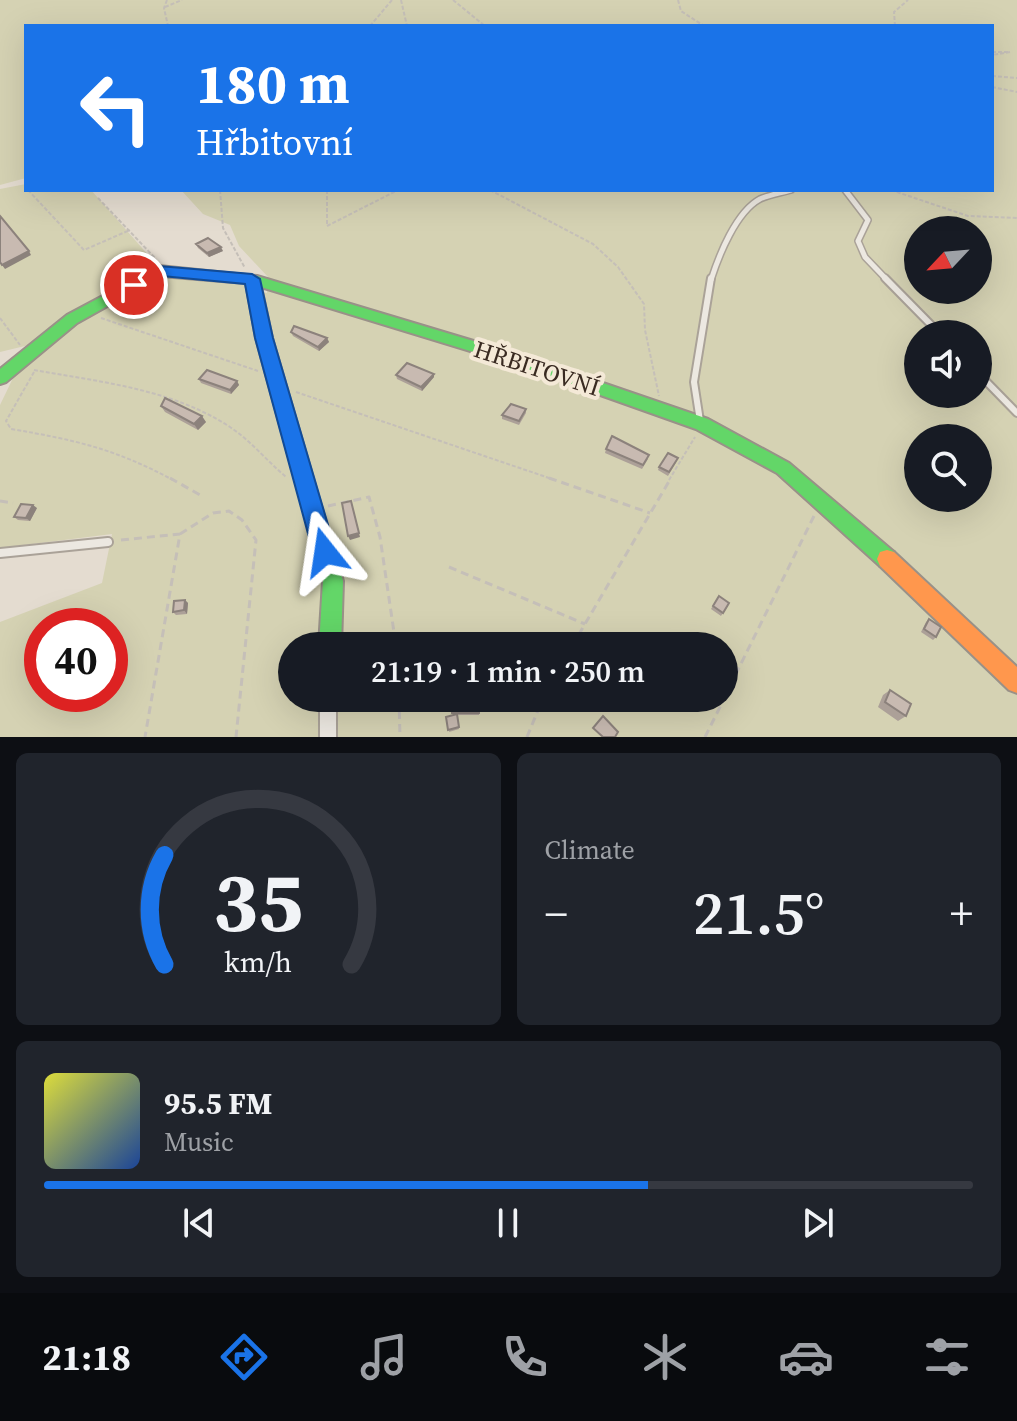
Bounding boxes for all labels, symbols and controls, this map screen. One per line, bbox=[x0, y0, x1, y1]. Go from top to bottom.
text: 180 m bbox=[196, 45, 350, 122]
icon: left bbox=[64, 56, 168, 160]
text: Hřbitovní bbox=[196, 118, 353, 167]
north arrow bbox=[904, 216, 992, 304]
map controls bbox=[904, 216, 992, 512]
pin bbox=[100, 251, 168, 319]
icon: arrive bbox=[112, 263, 156, 307]
button: sound bbox=[904, 320, 992, 408]
street label: HŘBITOVNÍ bbox=[470, 332, 604, 404]
button: search bbox=[904, 424, 992, 512]
position arrow bbox=[283, 510, 367, 594]
speed limit sign: 40 bbox=[24, 608, 128, 712]
text: 21:19 · 1 min · 250 m bbox=[371, 651, 645, 692]
text: Climate bbox=[545, 832, 635, 868]
text: 35 bbox=[213, 845, 303, 959]
text: 21.5° bbox=[693, 872, 824, 954]
text: − bbox=[545, 883, 568, 944]
text: + bbox=[950, 883, 973, 944]
text: km/h bbox=[224, 942, 292, 982]
text: 95.5 FM bbox=[164, 1083, 272, 1124]
text: Music bbox=[164, 1124, 234, 1160]
icon: previous bbox=[177, 1201, 221, 1245]
icon: pause bbox=[486, 1201, 530, 1245]
icon: next bbox=[796, 1201, 840, 1245]
icon: directions bbox=[216, 1329, 272, 1385]
icon: music bbox=[356, 1329, 412, 1385]
icon: phone bbox=[497, 1329, 553, 1385]
icon: climate bbox=[637, 1329, 693, 1385]
icon: car bbox=[778, 1329, 834, 1385]
icon: filters bbox=[919, 1329, 975, 1385]
text: 21:18 bbox=[42, 1333, 131, 1382]

